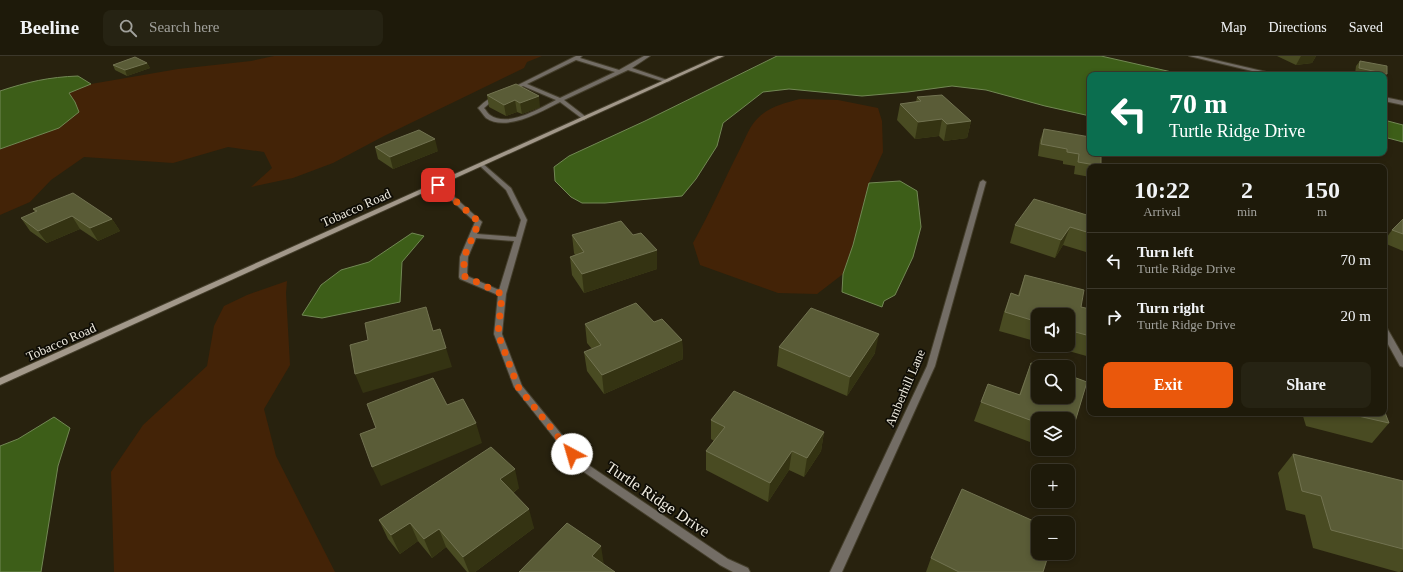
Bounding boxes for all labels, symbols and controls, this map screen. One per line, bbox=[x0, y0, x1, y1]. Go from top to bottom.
search box bbox=[103, 10, 383, 46]
text: Beeline bbox=[20, 17, 79, 38]
icon: search bbox=[117, 17, 139, 39]
text: Search here bbox=[149, 19, 219, 35]
text: Map bbox=[1221, 20, 1246, 35]
text: Directions bbox=[1268, 20, 1327, 35]
text: Saved bbox=[1349, 20, 1383, 35]
icon: left bbox=[1103, 88, 1155, 140]
text: 70 m bbox=[1169, 88, 1227, 119]
text: Turtle Ridge Drive bbox=[1169, 121, 1305, 141]
pin bbox=[421, 168, 455, 202]
icon: arrive bbox=[427, 174, 449, 196]
text: 10:22 bbox=[1134, 177, 1190, 203]
text: 2 bbox=[1241, 177, 1253, 203]
text: 150 bbox=[1304, 177, 1340, 203]
street label: Tobacco Road bbox=[319, 186, 394, 230]
text: Arrival bbox=[1143, 204, 1181, 219]
text: min bbox=[1237, 204, 1257, 219]
text: m bbox=[1317, 204, 1327, 219]
text: Turn left bbox=[1137, 244, 1194, 260]
icon: left bbox=[1103, 250, 1125, 272]
text: 70 m bbox=[1341, 252, 1371, 268]
text: Turtle Ridge Drive bbox=[1137, 261, 1235, 276]
text: Turn right bbox=[1137, 300, 1204, 316]
icon: right bbox=[1103, 306, 1125, 328]
map controls bbox=[1031, 308, 1075, 560]
button: sound bbox=[1031, 308, 1075, 352]
text: 20 m bbox=[1341, 308, 1371, 324]
text: Turtle Ridge Drive bbox=[1137, 317, 1235, 332]
street label: Tobacco Road bbox=[24, 320, 99, 364]
street label: Amberhill Lane bbox=[882, 347, 928, 429]
button: search bbox=[1031, 360, 1075, 404]
button: Exit bbox=[1103, 362, 1233, 408]
button: Share bbox=[1241, 362, 1371, 408]
button: layers bbox=[1031, 412, 1075, 456]
position arrow bbox=[551, 433, 593, 475]
street label: Turtle Ridge Drive bbox=[602, 458, 713, 541]
button: + bbox=[1031, 464, 1075, 508]
button: − bbox=[1031, 516, 1075, 560]

